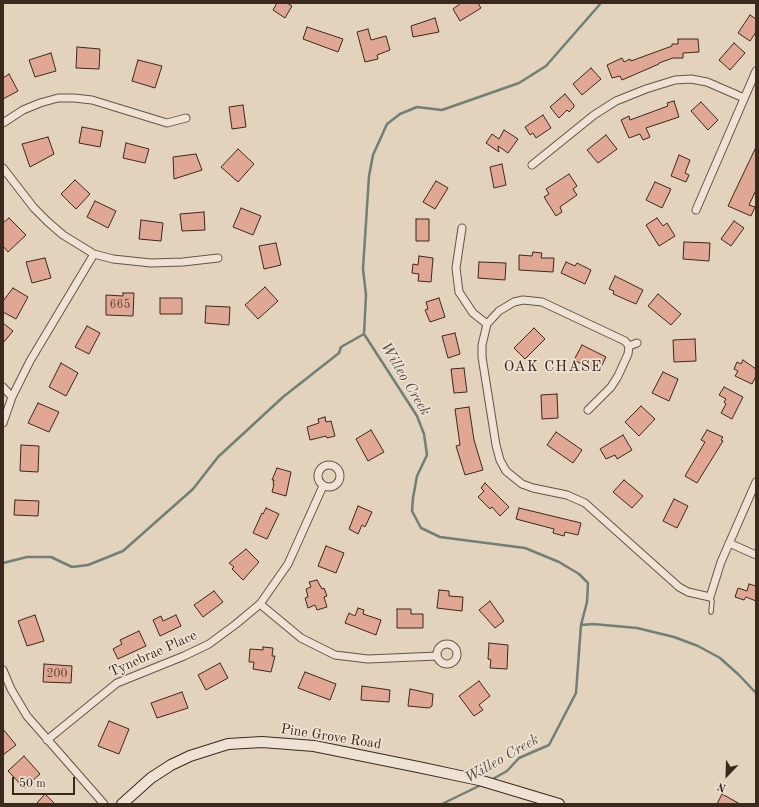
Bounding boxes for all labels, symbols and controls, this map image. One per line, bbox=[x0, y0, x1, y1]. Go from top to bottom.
house number: 665 bbox=[110, 298, 130, 312]
water label: Willeo Creek bbox=[376, 339, 434, 419]
district label: OAK CHASE bbox=[504, 358, 602, 376]
street label: Tynebrae Place bbox=[106, 627, 200, 681]
house number: 200 bbox=[47, 667, 67, 681]
street label: Pine Grove Road bbox=[279, 721, 383, 753]
water label: Willeo Creek bbox=[462, 730, 542, 788]
north arrow bbox=[707, 755, 747, 795]
scale bar bbox=[14, 769, 77, 795]
text: 50 m bbox=[19, 778, 46, 790]
text: N bbox=[716, 780, 728, 793]

